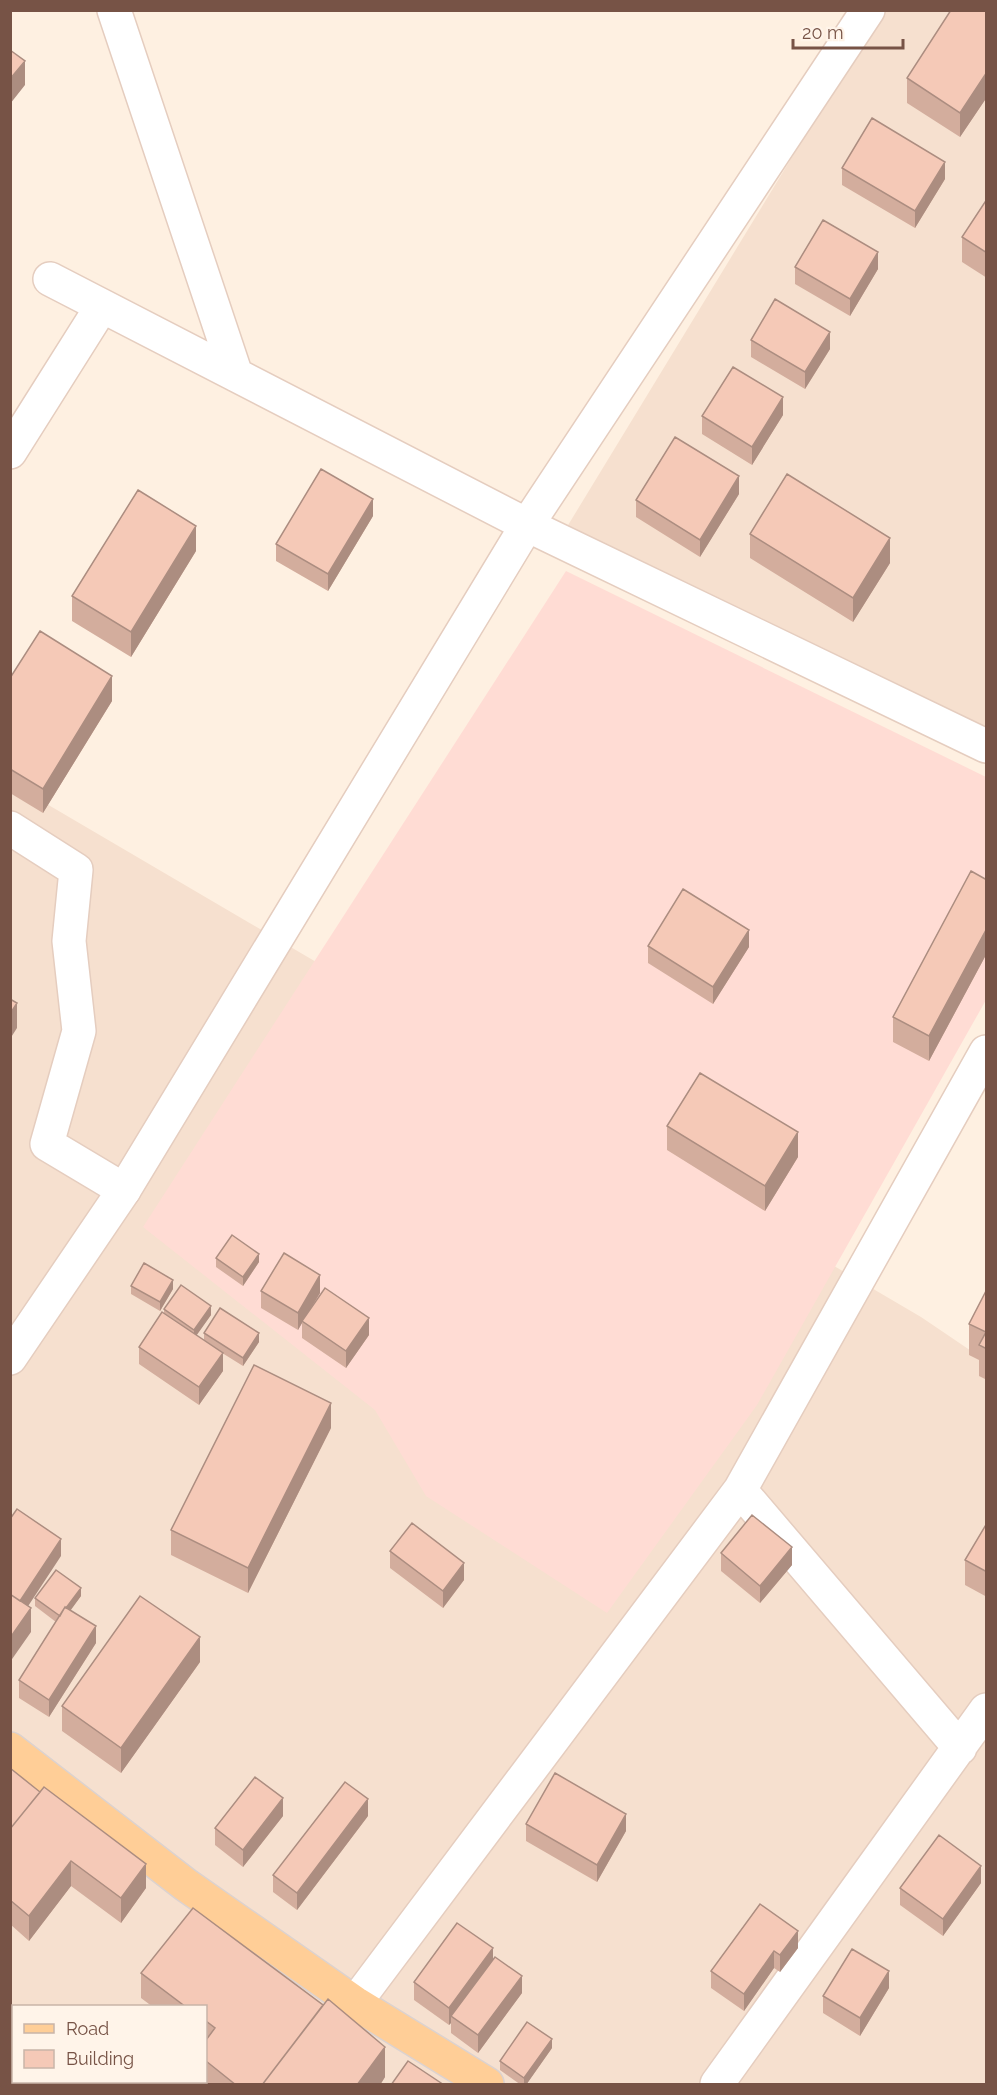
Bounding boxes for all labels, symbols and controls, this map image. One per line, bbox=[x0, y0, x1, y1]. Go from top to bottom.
scale bar bbox=[793, 12, 902, 50]
text: 20 m bbox=[802, 22, 844, 43]
legend bbox=[12, 2005, 207, 2083]
text: Road bbox=[66, 2018, 109, 2039]
text: Building bbox=[66, 2048, 134, 2069]

